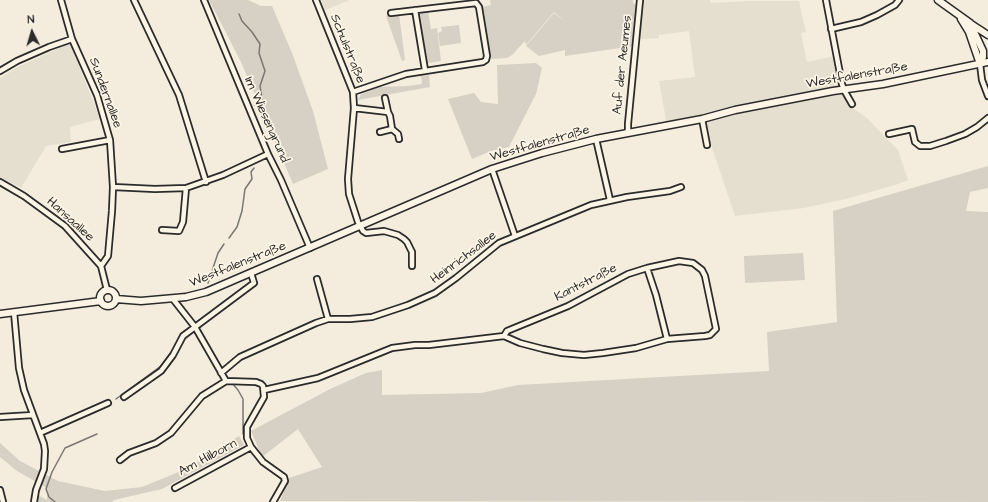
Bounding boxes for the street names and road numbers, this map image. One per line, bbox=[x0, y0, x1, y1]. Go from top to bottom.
street label: Schulstraße bbox=[326, 12, 368, 86]
street label: Auf der Aeumes bbox=[610, 15, 636, 115]
street label: Sundernallee bbox=[85, 56, 125, 130]
street label: Westfalenstraße bbox=[805, 59, 909, 93]
street label: Im Wiesengrund bbox=[240, 75, 292, 165]
street label: Westfalenstraße bbox=[488, 122, 592, 166]
street label: Hansaallee bbox=[43, 194, 97, 246]
street label: Heinrichsallee bbox=[428, 228, 500, 288]
street label: Westfalenstraße bbox=[187, 239, 289, 291]
street label: Kantstraße bbox=[552, 261, 620, 305]
street label: Am Hilborn bbox=[176, 436, 240, 480]

